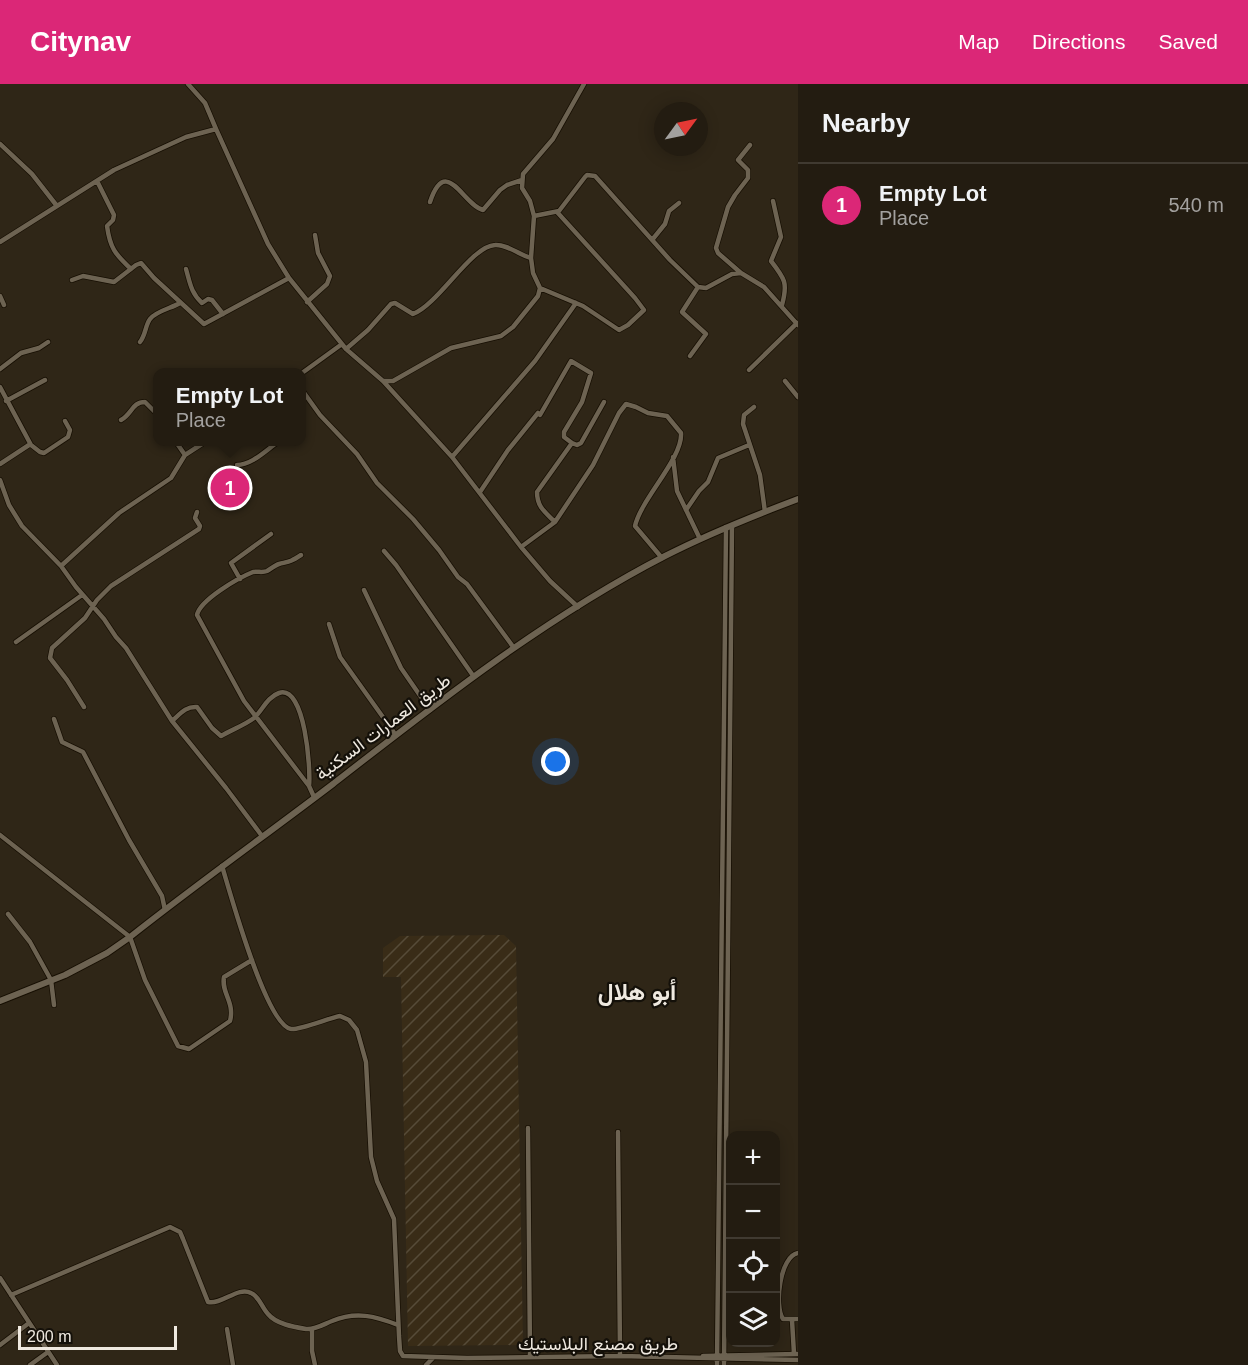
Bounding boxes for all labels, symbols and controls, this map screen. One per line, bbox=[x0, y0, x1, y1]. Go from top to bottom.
text: Citynav bbox=[30, 26, 131, 57]
text: Map bbox=[958, 30, 999, 53]
text: Directions bbox=[1032, 30, 1125, 53]
text: Saved bbox=[1158, 30, 1218, 53]
north arrow bbox=[654, 102, 708, 156]
text: Nearby bbox=[822, 108, 910, 138]
text: Empty Lot bbox=[879, 181, 987, 206]
text: 1 bbox=[836, 194, 847, 216]
text: 540 m bbox=[1168, 194, 1224, 216]
text: Place bbox=[879, 207, 929, 229]
popup bbox=[153, 368, 306, 446]
text: Empty Lot bbox=[176, 383, 283, 408]
text: Place bbox=[176, 409, 226, 431]
pin: 1 bbox=[210, 466, 250, 510]
street label: طريق العمارات السكنية bbox=[312, 670, 455, 785]
your location bbox=[541, 747, 570, 776]
district label: أبو هلال bbox=[598, 978, 676, 1007]
map controls bbox=[726, 1131, 780, 1347]
button: + bbox=[726, 1131, 780, 1185]
button: − bbox=[726, 1185, 780, 1239]
button: locate bbox=[726, 1239, 780, 1293]
button: layers bbox=[726, 1293, 780, 1347]
scale bar bbox=[18, 1323, 177, 1350]
text: 200 m bbox=[27, 1328, 71, 1345]
street label: طريق مصنع البلاستيك bbox=[518, 1334, 678, 1356]

